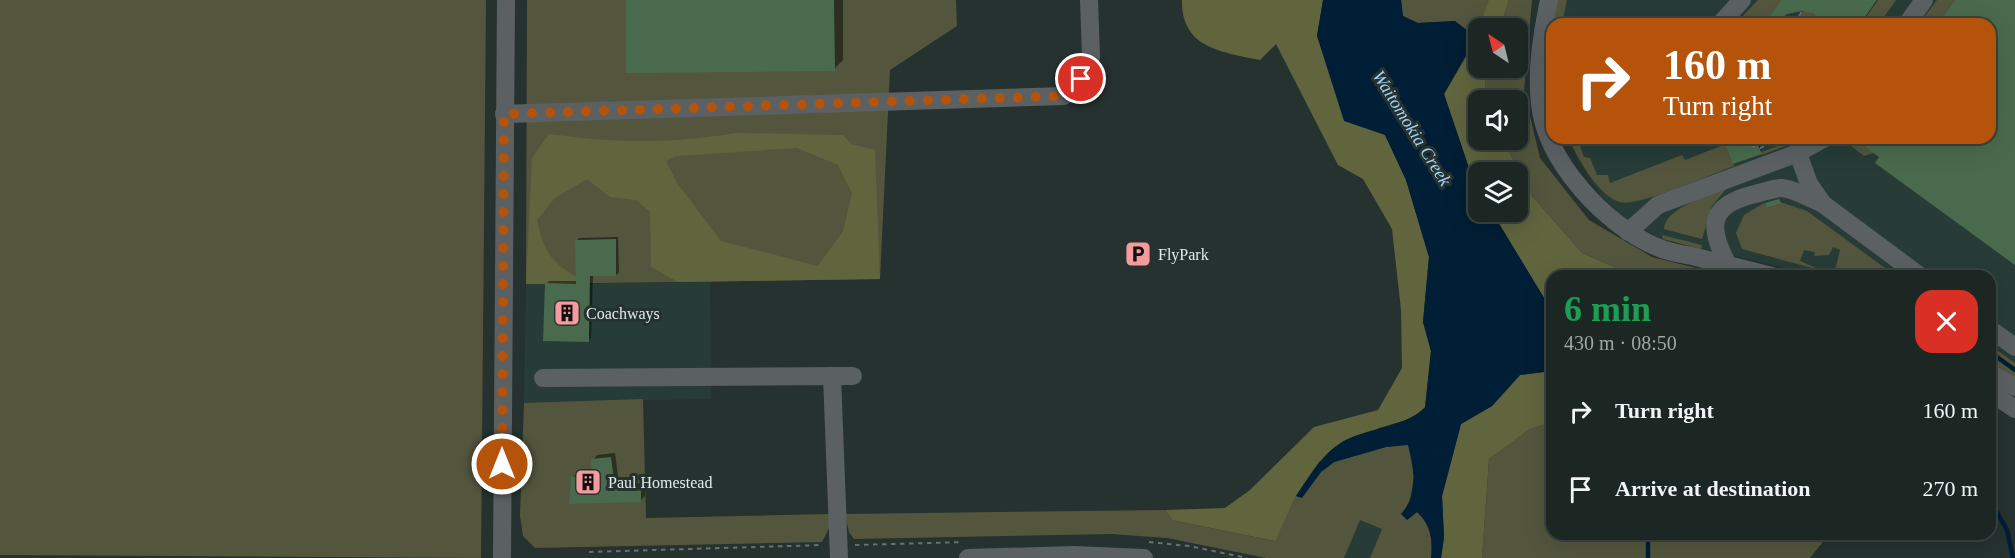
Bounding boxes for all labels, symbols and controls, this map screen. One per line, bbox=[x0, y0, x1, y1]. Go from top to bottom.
north arrow bbox=[1468, 18, 1528, 78]
map controls bbox=[1468, 18, 1528, 222]
icon: right bbox=[1564, 42, 1642, 120]
text: 160 m bbox=[1663, 42, 1772, 88]
pin bbox=[1055, 53, 1106, 104]
icon: arrive bbox=[1064, 62, 1097, 95]
water label: Waitomokia Creek bbox=[1369, 67, 1456, 190]
button: sound bbox=[1468, 90, 1528, 150]
text: Turn right bbox=[1663, 91, 1772, 121]
button: layers bbox=[1468, 162, 1528, 222]
parking icon: FlyPark bbox=[1123, 239, 1153, 269]
place label: FlyPark bbox=[1158, 246, 1209, 264]
text: 6 min bbox=[1564, 289, 1651, 329]
button: close bbox=[1915, 290, 1978, 353]
building icon: Coachways bbox=[552, 298, 582, 328]
place label: Coachways bbox=[586, 305, 660, 323]
text: 430 m · 08:50 bbox=[1564, 332, 1677, 354]
icon: right bbox=[1564, 395, 1597, 428]
text: Turn right bbox=[1615, 398, 1714, 423]
text: 160 m bbox=[1922, 398, 1978, 423]
position arrow bbox=[470, 432, 534, 496]
building icon: Paul Homestead bbox=[573, 467, 603, 497]
icon: arrive bbox=[1564, 473, 1597, 506]
place label: Paul Homestead bbox=[608, 474, 712, 491]
text: Arrive at destination bbox=[1615, 476, 1811, 501]
text: 270 m bbox=[1922, 476, 1978, 501]

